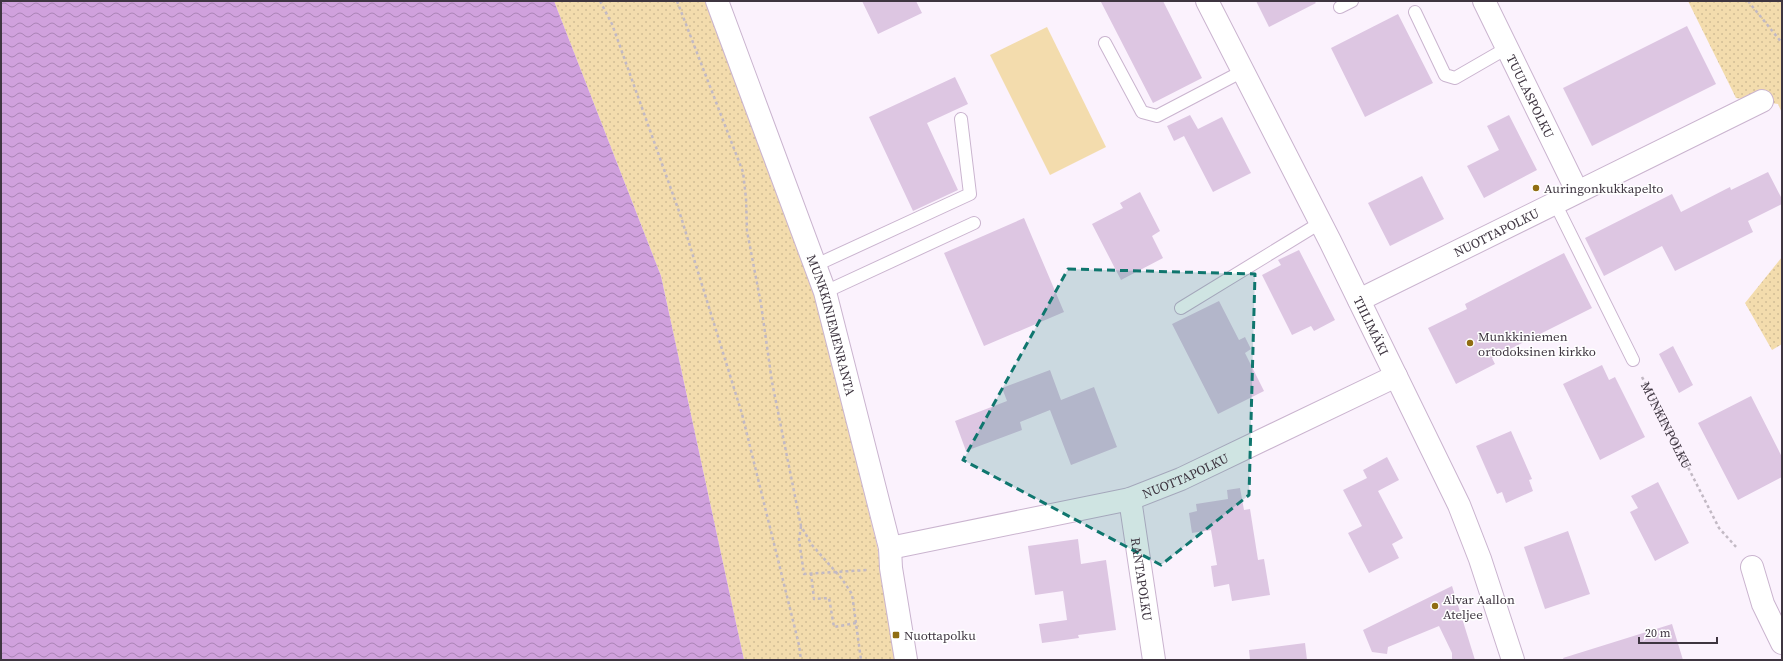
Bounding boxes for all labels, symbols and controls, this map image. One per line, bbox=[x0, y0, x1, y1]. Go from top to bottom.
street label: TUULASPOLKU bbox=[1502, 52, 1558, 142]
place label: Auringonkukkapelto bbox=[1544, 180, 1663, 197]
marker: Auringonkukkapelto bbox=[1531, 183, 1541, 193]
street label: NUOTTAPOLKU bbox=[1451, 204, 1542, 261]
street label: MUNKKINIEMENRANTA bbox=[803, 252, 859, 398]
street label: TIILIMÄKI bbox=[1349, 294, 1393, 358]
place label: Munkkiniemen ortodoksinen kirkko bbox=[1478, 328, 1596, 360]
marker: Munkkiniemen ortodoksinen kirkko bbox=[1465, 338, 1475, 348]
street label: MUNKINPOLKU bbox=[1637, 379, 1696, 472]
street label: NUOTTAPOLKU bbox=[1140, 449, 1232, 502]
street label: RANTAPOLKU bbox=[1127, 536, 1156, 623]
place label: Alvar Aallon Ateljee bbox=[1443, 591, 1515, 623]
marker: Alvar Aallon Ateljee bbox=[1430, 601, 1440, 611]
scale bar bbox=[1639, 619, 1717, 645]
text: 20 m bbox=[1645, 625, 1671, 641]
place label: Nuottapolku bbox=[904, 627, 976, 644]
marker: Nuottapolku bbox=[891, 630, 901, 640]

